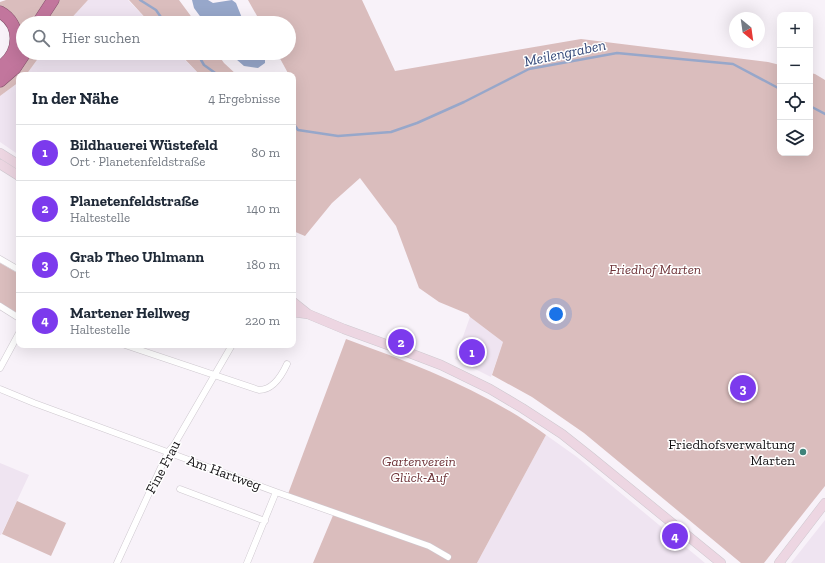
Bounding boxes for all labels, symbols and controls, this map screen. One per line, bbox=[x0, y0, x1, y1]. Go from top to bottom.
north arrow bbox=[729, 12, 765, 48]
map controls bbox=[777, 12, 813, 156]
button: + bbox=[777, 12, 813, 48]
search box bbox=[16, 16, 296, 60]
icon: search bbox=[30, 27, 52, 49]
text: Hier suchen bbox=[62, 29, 140, 47]
water label: Meilengraben bbox=[522, 36, 608, 70]
button: − bbox=[777, 48, 813, 84]
button: locate bbox=[777, 84, 813, 120]
text: In der Nähe bbox=[32, 88, 119, 108]
text: 4 Ergebnisse bbox=[208, 91, 280, 106]
button: layers bbox=[777, 120, 813, 156]
text: Bildhauerei Wüstefeld bbox=[70, 136, 218, 154]
text: 1 bbox=[42, 145, 48, 160]
text: 80 m bbox=[251, 145, 280, 160]
text: Ort · Planetenfeldstraße bbox=[70, 154, 205, 169]
text: Planetenfeldstraße bbox=[70, 192, 199, 210]
text: 2 bbox=[42, 201, 48, 216]
text: 140 m bbox=[246, 201, 280, 216]
text: Haltestelle bbox=[70, 210, 130, 225]
text: Grab Theo Uhlmann bbox=[70, 248, 204, 266]
text: 3 bbox=[42, 257, 48, 272]
text: 180 m bbox=[246, 257, 280, 272]
park label: Friedhof Marten bbox=[609, 261, 701, 278]
text: Ort bbox=[70, 266, 90, 281]
text: Martener Hellweg bbox=[70, 304, 190, 322]
your location bbox=[546, 304, 566, 324]
text: 4 bbox=[41, 313, 49, 328]
text: 220 m bbox=[245, 313, 280, 328]
text: Haltestelle bbox=[70, 322, 130, 337]
pin: 2 bbox=[388, 327, 414, 357]
pin: 1 bbox=[459, 337, 485, 367]
pin: 3 bbox=[730, 373, 756, 403]
place label: Friedhofsverwaltung Marten bbox=[668, 436, 795, 469]
street label: Fine Frau bbox=[142, 437, 184, 497]
marker: Friedhofsverwaltung Marten bbox=[798, 447, 808, 457]
street label: Am Hartweg bbox=[185, 452, 264, 494]
park label: Gartenverein Glück-Auf bbox=[382, 453, 456, 486]
pin: 4 bbox=[662, 521, 688, 551]

